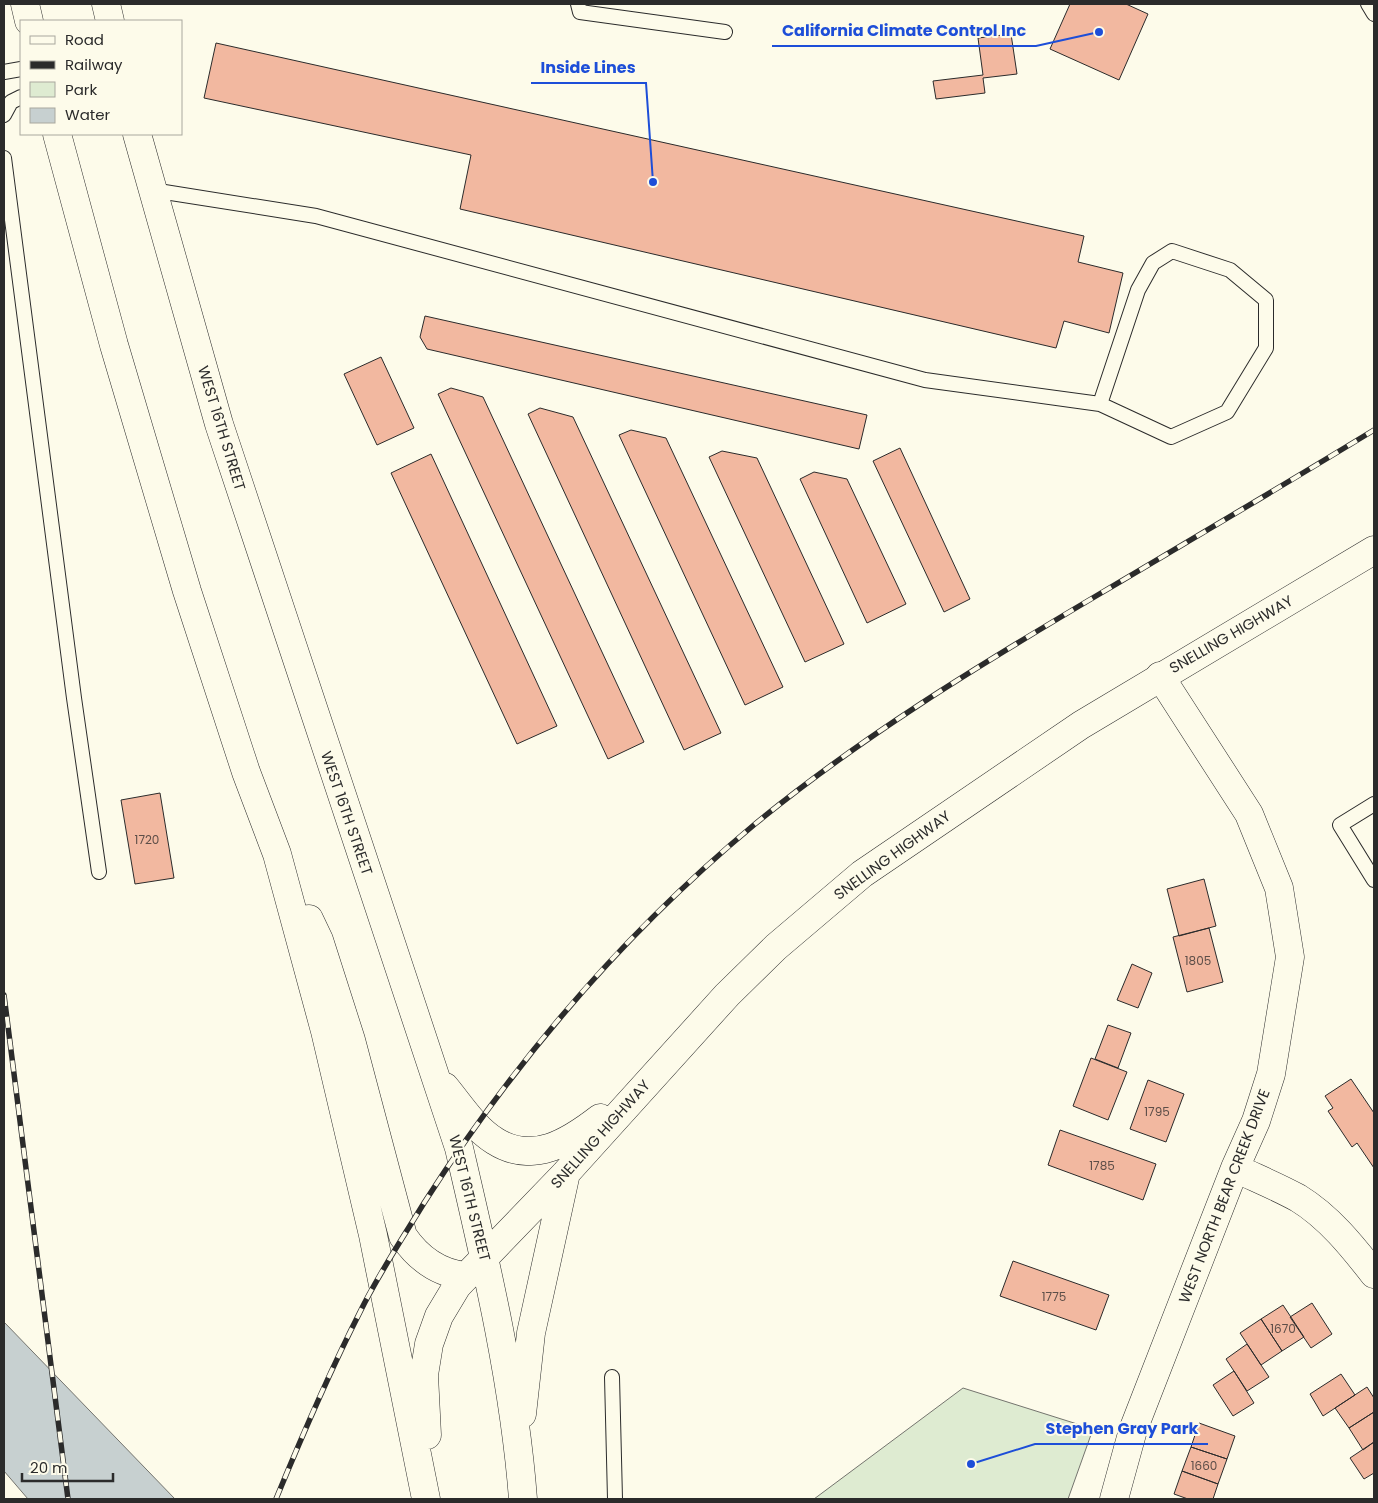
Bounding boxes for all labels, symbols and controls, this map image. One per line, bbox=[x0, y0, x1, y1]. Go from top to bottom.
callout: California Climate Control Inc bbox=[772, 15, 1036, 46]
text: California Climate Control Inc bbox=[782, 19, 1026, 42]
legend bbox=[20, 20, 182, 135]
text: Road bbox=[65, 29, 104, 50]
callout: Inside Lines bbox=[531, 52, 646, 83]
text: Railway bbox=[65, 54, 123, 75]
text: Inside Lines bbox=[540, 56, 636, 79]
text: Park bbox=[65, 79, 97, 100]
text: Water bbox=[65, 104, 111, 125]
street label: WEST 16TH STREET bbox=[193, 363, 251, 493]
street label: SNELLING HIGHWAY bbox=[1165, 590, 1297, 678]
street label: WEST 16TH STREET bbox=[316, 748, 378, 878]
street label: SNELLING HIGHWAY bbox=[829, 805, 955, 905]
house number: 1720 bbox=[135, 831, 159, 848]
house number: 1805 bbox=[1185, 952, 1211, 969]
street label: SNELLING HIGHWAY bbox=[546, 1075, 655, 1193]
street label: WEST NORTH BEAR CREEK DRIVE bbox=[1173, 1086, 1275, 1306]
house number: 1795 bbox=[1144, 1103, 1170, 1120]
street label: WEST 16TH STREET bbox=[444, 1133, 496, 1263]
house number: 1785 bbox=[1089, 1157, 1115, 1174]
house number: 1775 bbox=[1042, 1288, 1066, 1305]
house number: 1670 bbox=[1270, 1320, 1296, 1337]
callout: Stephen Gray Park bbox=[1035, 1413, 1208, 1444]
text: Stephen Gray Park bbox=[1046, 1417, 1199, 1440]
scale bar bbox=[22, 1450, 114, 1482]
text: 20 m bbox=[30, 1457, 68, 1478]
house number: 1660 bbox=[1191, 1457, 1217, 1474]

